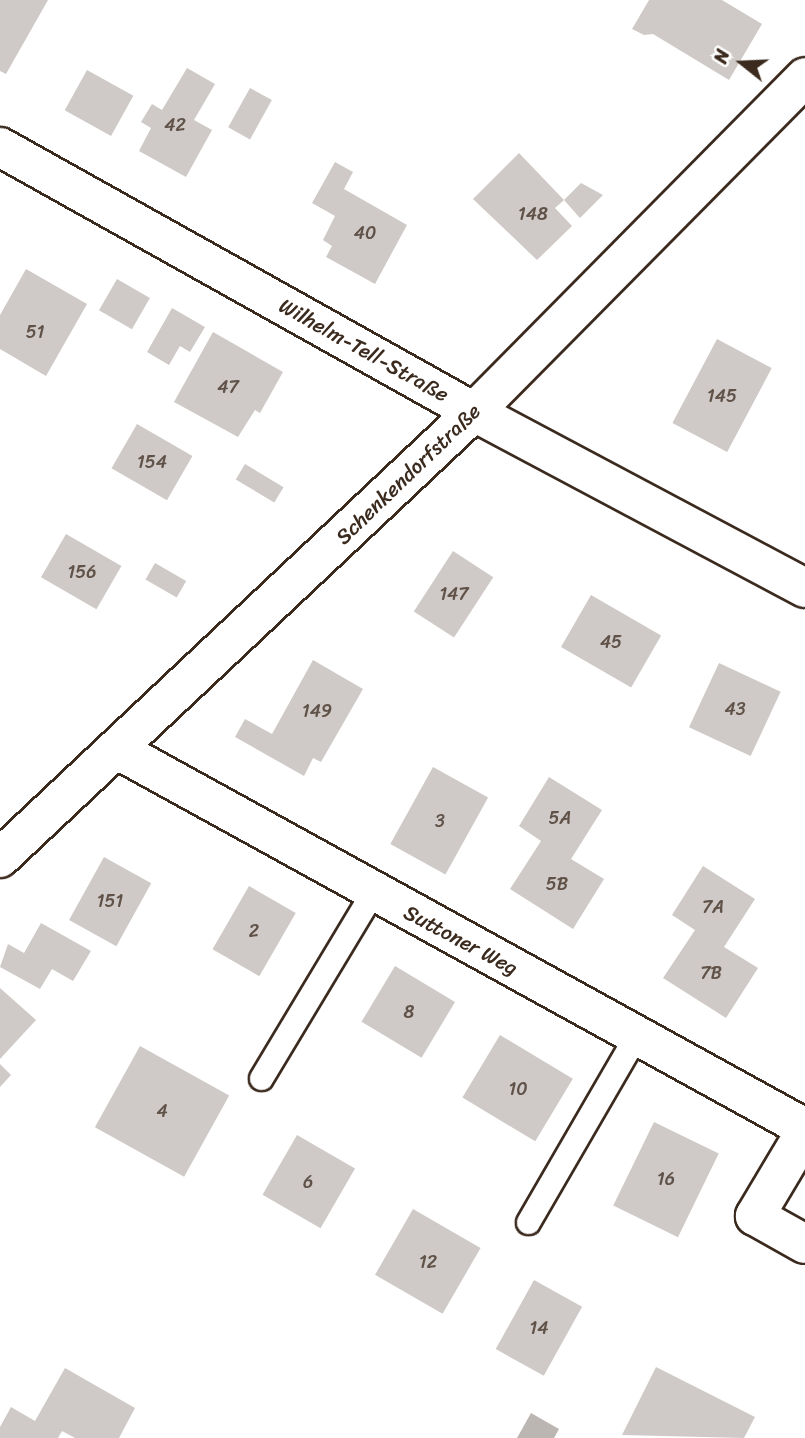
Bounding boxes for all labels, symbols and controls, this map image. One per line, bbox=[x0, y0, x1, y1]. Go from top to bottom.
north arrow bbox=[707, 28, 777, 98]
text: N bbox=[704, 45, 739, 68]
house number: 42 bbox=[164, 114, 186, 136]
house number: 148 bbox=[518, 203, 548, 225]
house number: 40 bbox=[354, 222, 376, 244]
street label: Wilhelm-Tell-Straße bbox=[275, 293, 453, 407]
house number: 51 bbox=[26, 321, 44, 343]
house number: 47 bbox=[217, 376, 239, 398]
house number: 145 bbox=[707, 385, 737, 407]
street label: Schenkendorfstraße bbox=[330, 398, 486, 550]
house number: 154 bbox=[137, 451, 167, 473]
house number: 156 bbox=[68, 561, 96, 583]
house number: 147 bbox=[439, 583, 469, 605]
house number: 45 bbox=[600, 631, 622, 653]
house number: 43 bbox=[724, 698, 746, 720]
house number: 149 bbox=[302, 700, 332, 722]
house number: 5A bbox=[549, 807, 571, 829]
house number: 3 bbox=[435, 810, 445, 832]
house number: 5B bbox=[546, 873, 568, 895]
house number: 151 bbox=[97, 890, 123, 912]
house number: 7A bbox=[702, 896, 724, 918]
street label: Suttoner Weg bbox=[400, 899, 522, 981]
house number: 2 bbox=[249, 920, 259, 942]
house number: 7B bbox=[700, 962, 722, 984]
house number: 8 bbox=[404, 1001, 414, 1023]
house number: 10 bbox=[508, 1078, 528, 1100]
house number: 4 bbox=[156, 1100, 168, 1122]
house number: 16 bbox=[657, 1168, 675, 1190]
house number: 6 bbox=[303, 1171, 313, 1193]
house number: 12 bbox=[419, 1251, 437, 1273]
house number: 14 bbox=[530, 1317, 548, 1339]

